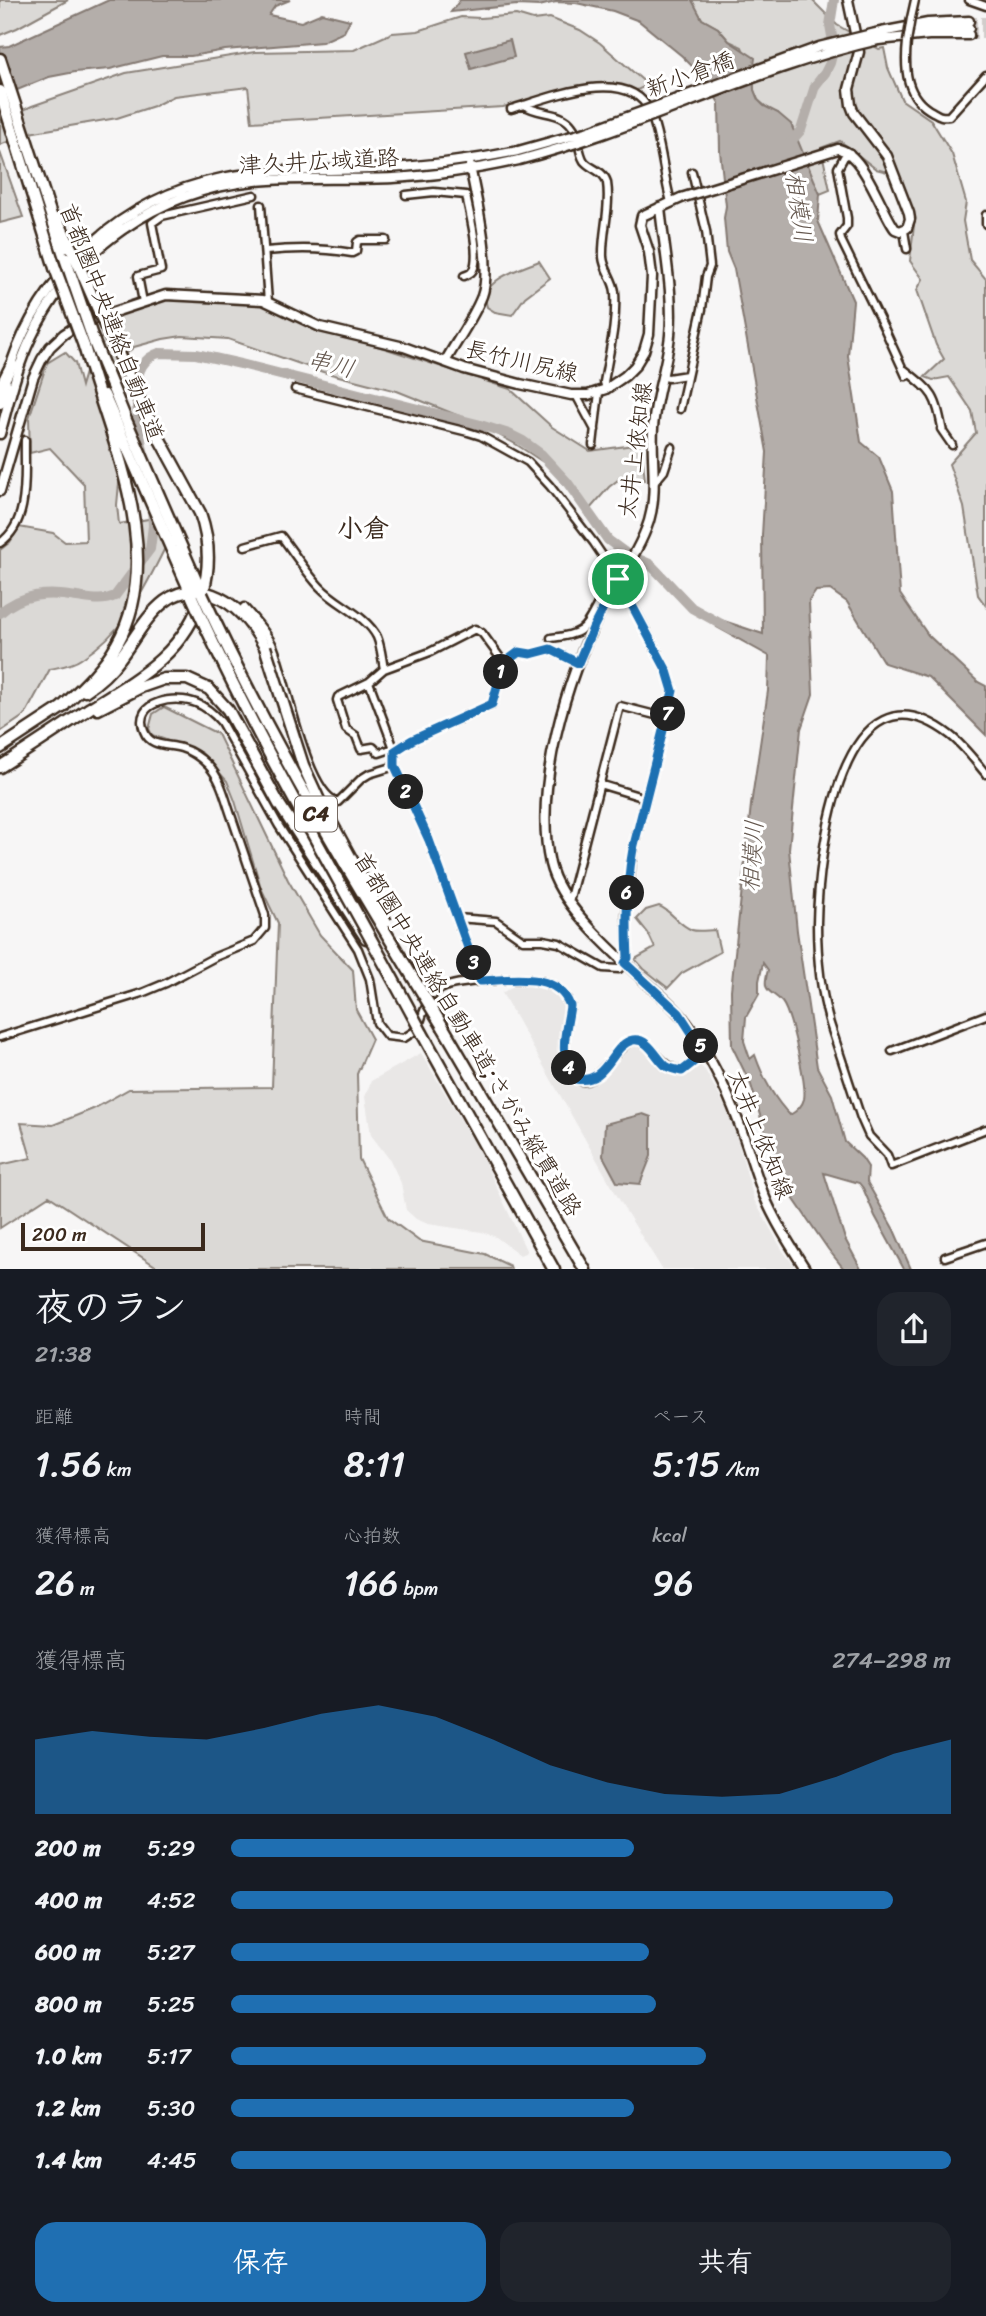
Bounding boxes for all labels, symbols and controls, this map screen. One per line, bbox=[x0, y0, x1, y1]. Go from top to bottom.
street label: 新小倉橋 bbox=[640, 39, 740, 109]
street label: 津久井広域道路 bbox=[238, 137, 400, 186]
water label: 相模川 bbox=[773, 168, 825, 246]
street label: 首都圏中央連絡自動車道 bbox=[47, 197, 176, 448]
street label: 長竹川尻線 bbox=[461, 329, 583, 394]
water label: 串川 bbox=[303, 338, 359, 390]
street label: 太井上依知線 bbox=[607, 379, 664, 521]
district label: 小倉 bbox=[337, 505, 389, 551]
pin bbox=[588, 549, 648, 609]
icon: arrive bbox=[599, 560, 637, 598]
pin: 1 bbox=[484, 654, 518, 690]
text: 1 bbox=[496, 655, 505, 688]
pin: 7 bbox=[650, 696, 686, 732]
text: 7 bbox=[662, 697, 673, 730]
pin: 2 bbox=[388, 774, 424, 810]
text: 2 bbox=[400, 775, 411, 808]
road number: C4 bbox=[295, 796, 337, 832]
water label: 相模川 bbox=[729, 819, 775, 893]
street label: 首都圏中央連絡自動車道;さがみ縦貫道路 bbox=[342, 843, 594, 1225]
pin: 6 bbox=[610, 876, 644, 910]
text: 6 bbox=[621, 876, 632, 909]
pin: 3 bbox=[456, 946, 491, 981]
text: 3 bbox=[468, 946, 479, 979]
pin: 5 bbox=[684, 1028, 718, 1064]
text: 5 bbox=[695, 1029, 706, 1062]
pin: 4 bbox=[552, 1050, 586, 1086]
text: 4 bbox=[563, 1051, 574, 1084]
street label: 太井上依知線 bbox=[716, 1063, 805, 1206]
text: 200 m bbox=[32, 1218, 87, 1251]
scale bar bbox=[21, 1220, 205, 1252]
text: 夜のラン bbox=[35, 1274, 187, 1341]
button: share bbox=[877, 1292, 951, 1366]
text: 21:38 bbox=[35, 1334, 92, 1375]
text: 距離 bbox=[35, 1400, 73, 1433]
text: 時間 bbox=[344, 1400, 382, 1433]
text: ペース bbox=[652, 1400, 708, 1433]
text: 1.56 bbox=[35, 1433, 102, 1495]
text: 8:11 bbox=[344, 1433, 405, 1495]
text: 5:15 bbox=[652, 1433, 721, 1495]
text: km bbox=[102, 1453, 131, 1486]
text: /km bbox=[721, 1453, 760, 1486]
text: 獲得標高 bbox=[35, 1519, 111, 1552]
text: 心拍数 bbox=[344, 1519, 401, 1552]
text: kcal bbox=[652, 1519, 687, 1552]
text: 26 bbox=[35, 1552, 75, 1614]
text: 166 bbox=[344, 1552, 398, 1614]
text: 96 bbox=[652, 1552, 694, 1614]
text: m bbox=[75, 1572, 95, 1605]
text: bpm bbox=[398, 1572, 438, 1605]
text: 獲得標高 bbox=[35, 1640, 127, 1681]
text: 274–298 m bbox=[832, 1640, 951, 1681]
text: 200 m bbox=[35, 1828, 101, 1869]
text: 5:29 bbox=[147, 1828, 195, 1869]
text: 400 m bbox=[35, 1880, 102, 1921]
text: 4:52 bbox=[147, 1880, 196, 1921]
text: 600 m bbox=[35, 1932, 101, 1973]
text: 5:27 bbox=[147, 1932, 194, 1973]
text: 800 m bbox=[35, 1984, 102, 2025]
text: 5:25 bbox=[147, 1984, 195, 2025]
text: 1.0 km bbox=[35, 2036, 102, 2077]
text: 5:17 bbox=[147, 2036, 191, 2077]
text: 1.2 km bbox=[35, 2088, 101, 2129]
text: 5:30 bbox=[147, 2088, 195, 2129]
text: 1.4 km bbox=[35, 2140, 102, 2181]
text: 4:45 bbox=[147, 2140, 197, 2181]
button: 保存 bbox=[35, 2222, 486, 2302]
button: 共有 bbox=[500, 2222, 951, 2302]

